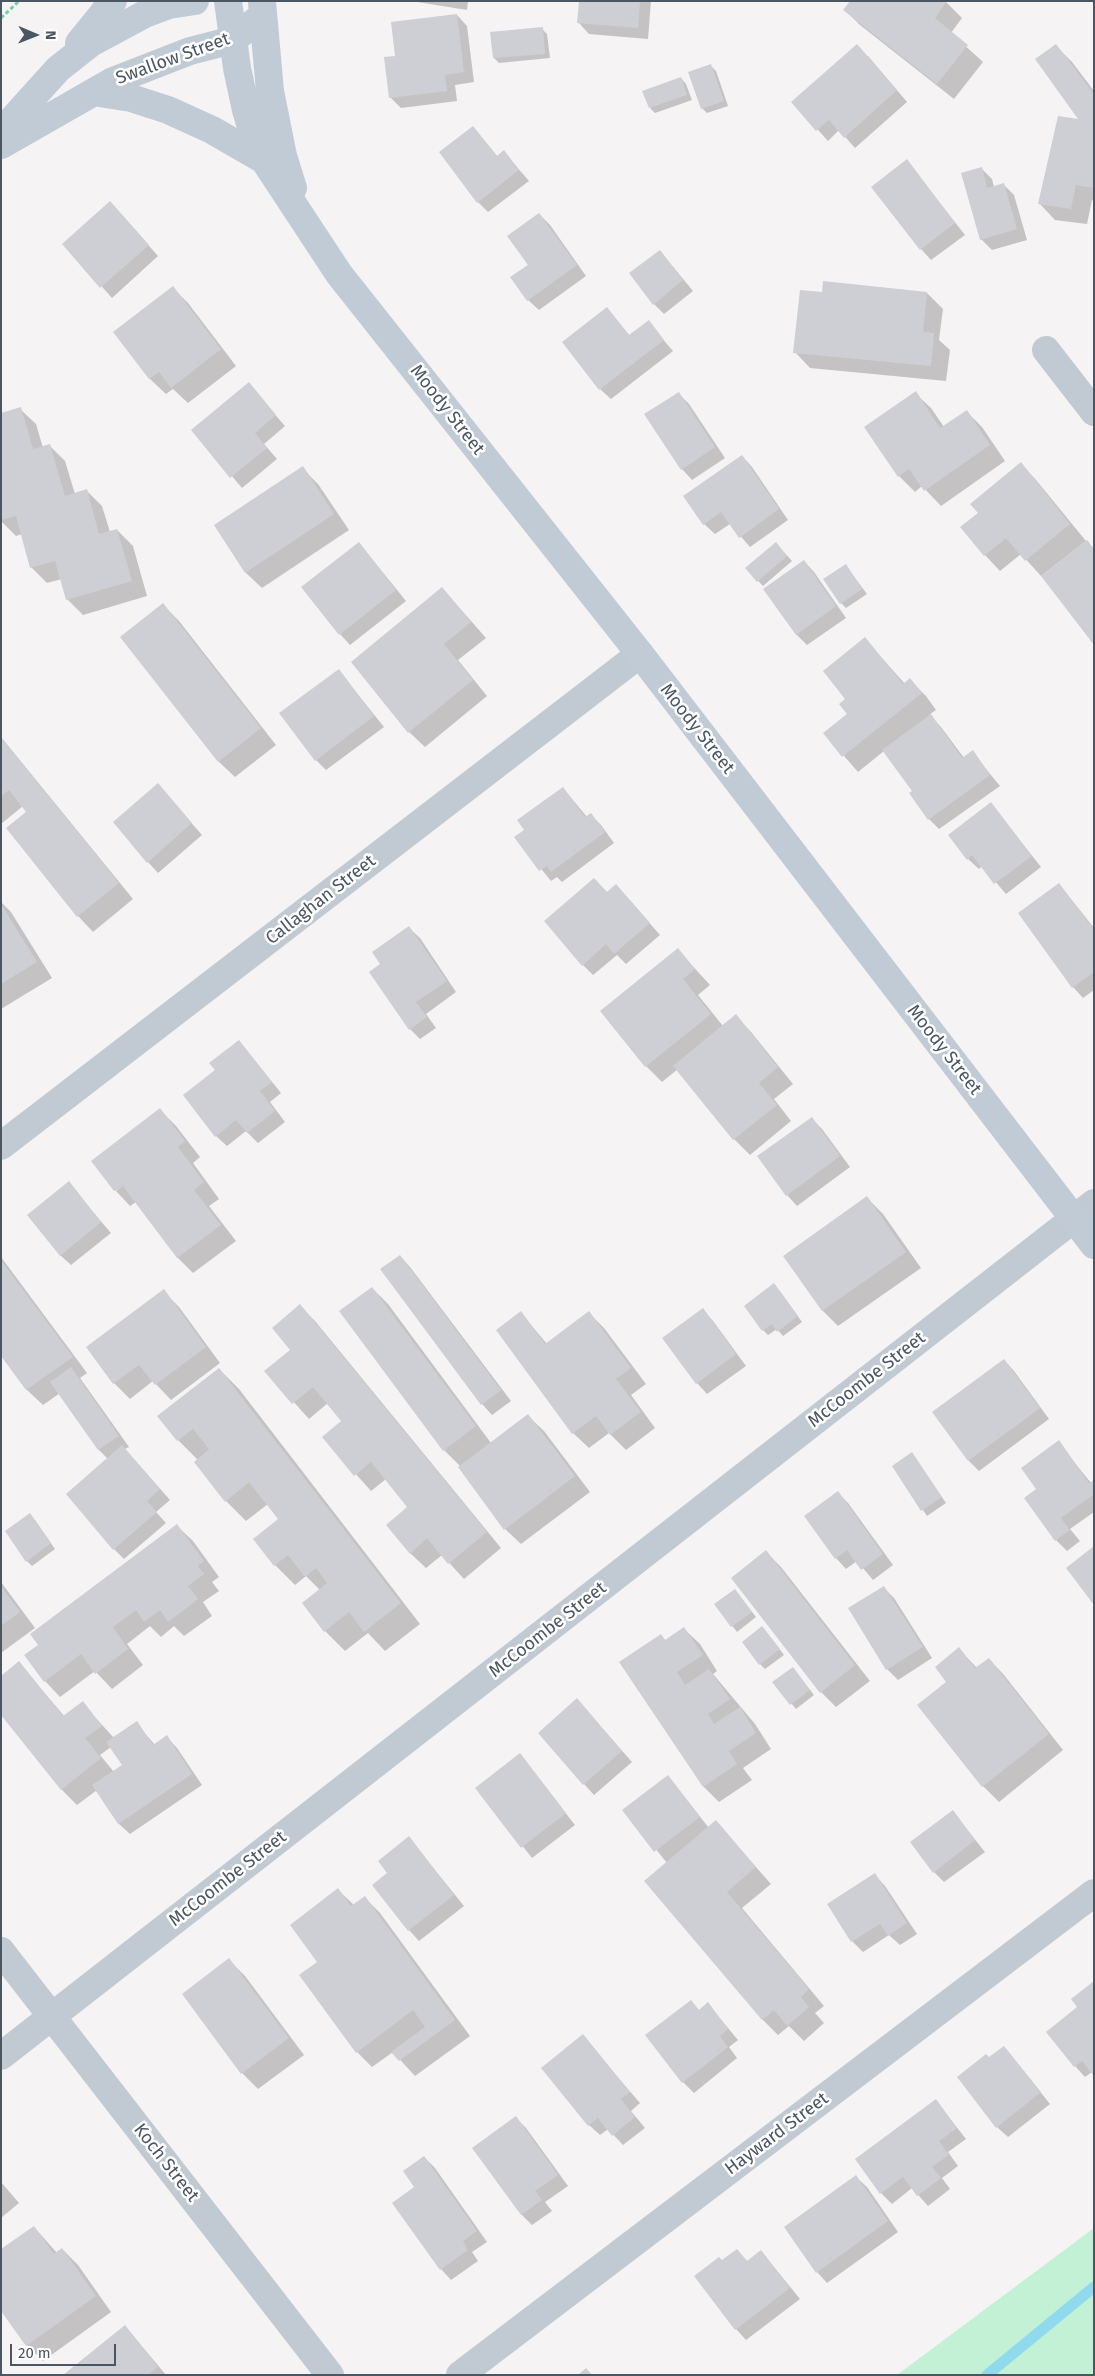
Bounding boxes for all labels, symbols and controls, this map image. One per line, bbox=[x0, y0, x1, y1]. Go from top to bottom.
north arrow bbox=[10, 10, 60, 60]
street label: Swallow Street bbox=[113, 28, 233, 90]
text: N bbox=[42, 30, 59, 40]
street label: Moody Street bbox=[405, 361, 489, 459]
street label: Moody Street bbox=[655, 680, 739, 778]
street label: Callaghan Street bbox=[262, 850, 380, 950]
street label: Moody Street bbox=[902, 1001, 986, 1099]
street label: McCoombe Street bbox=[804, 1328, 930, 1432]
street label: McCoombe Street bbox=[485, 1578, 611, 1682]
street label: McCoombe Street bbox=[165, 1827, 291, 1931]
street label: Hayward Street bbox=[721, 2088, 833, 2180]
street label: Koch Street bbox=[129, 2119, 203, 2207]
scale bar bbox=[12, 2334, 119, 2366]
text: 20 m bbox=[18, 2344, 51, 2362]

